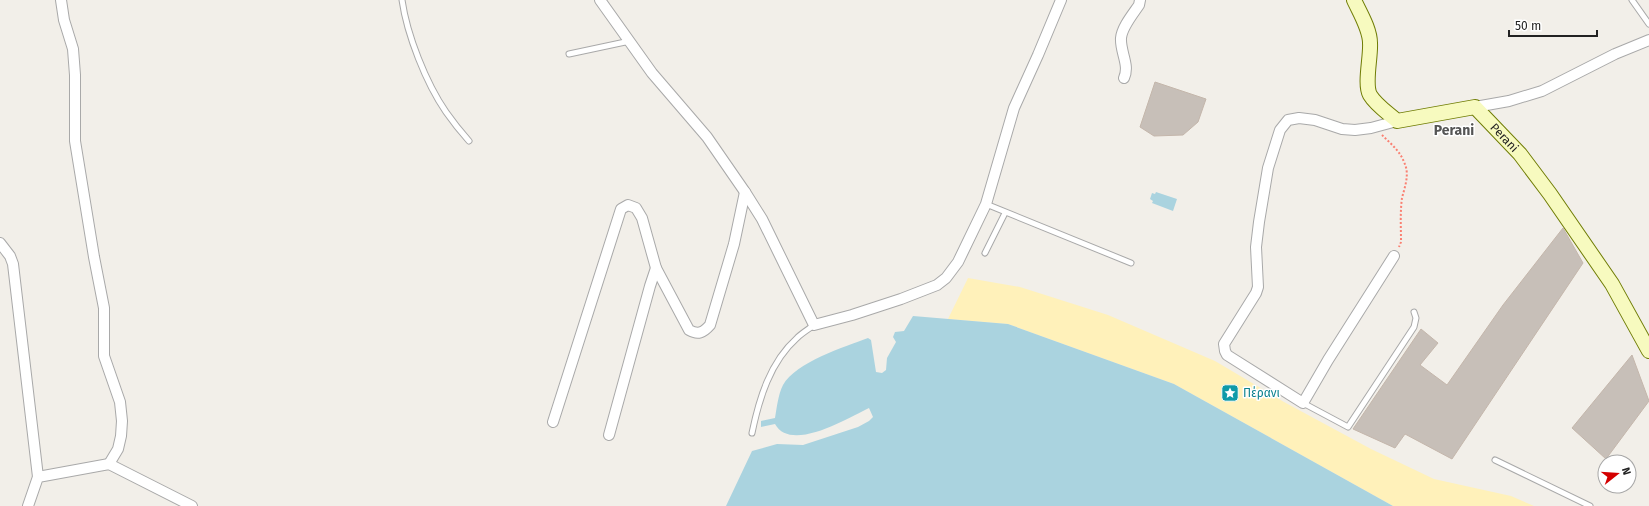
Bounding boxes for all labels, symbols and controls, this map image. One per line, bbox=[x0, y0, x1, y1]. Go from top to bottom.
scale bar bbox=[1509, 12, 1597, 38]
text: 50 m bbox=[1515, 19, 1541, 33]
street label: Perani bbox=[1487, 120, 1521, 155]
district label: Perani bbox=[1434, 122, 1474, 139]
place icon: Πέρανι bbox=[1220, 383, 1240, 403]
place label: Πέρανι bbox=[1243, 386, 1280, 400]
north arrow bbox=[1597, 454, 1637, 494]
text: N bbox=[1619, 466, 1633, 477]

